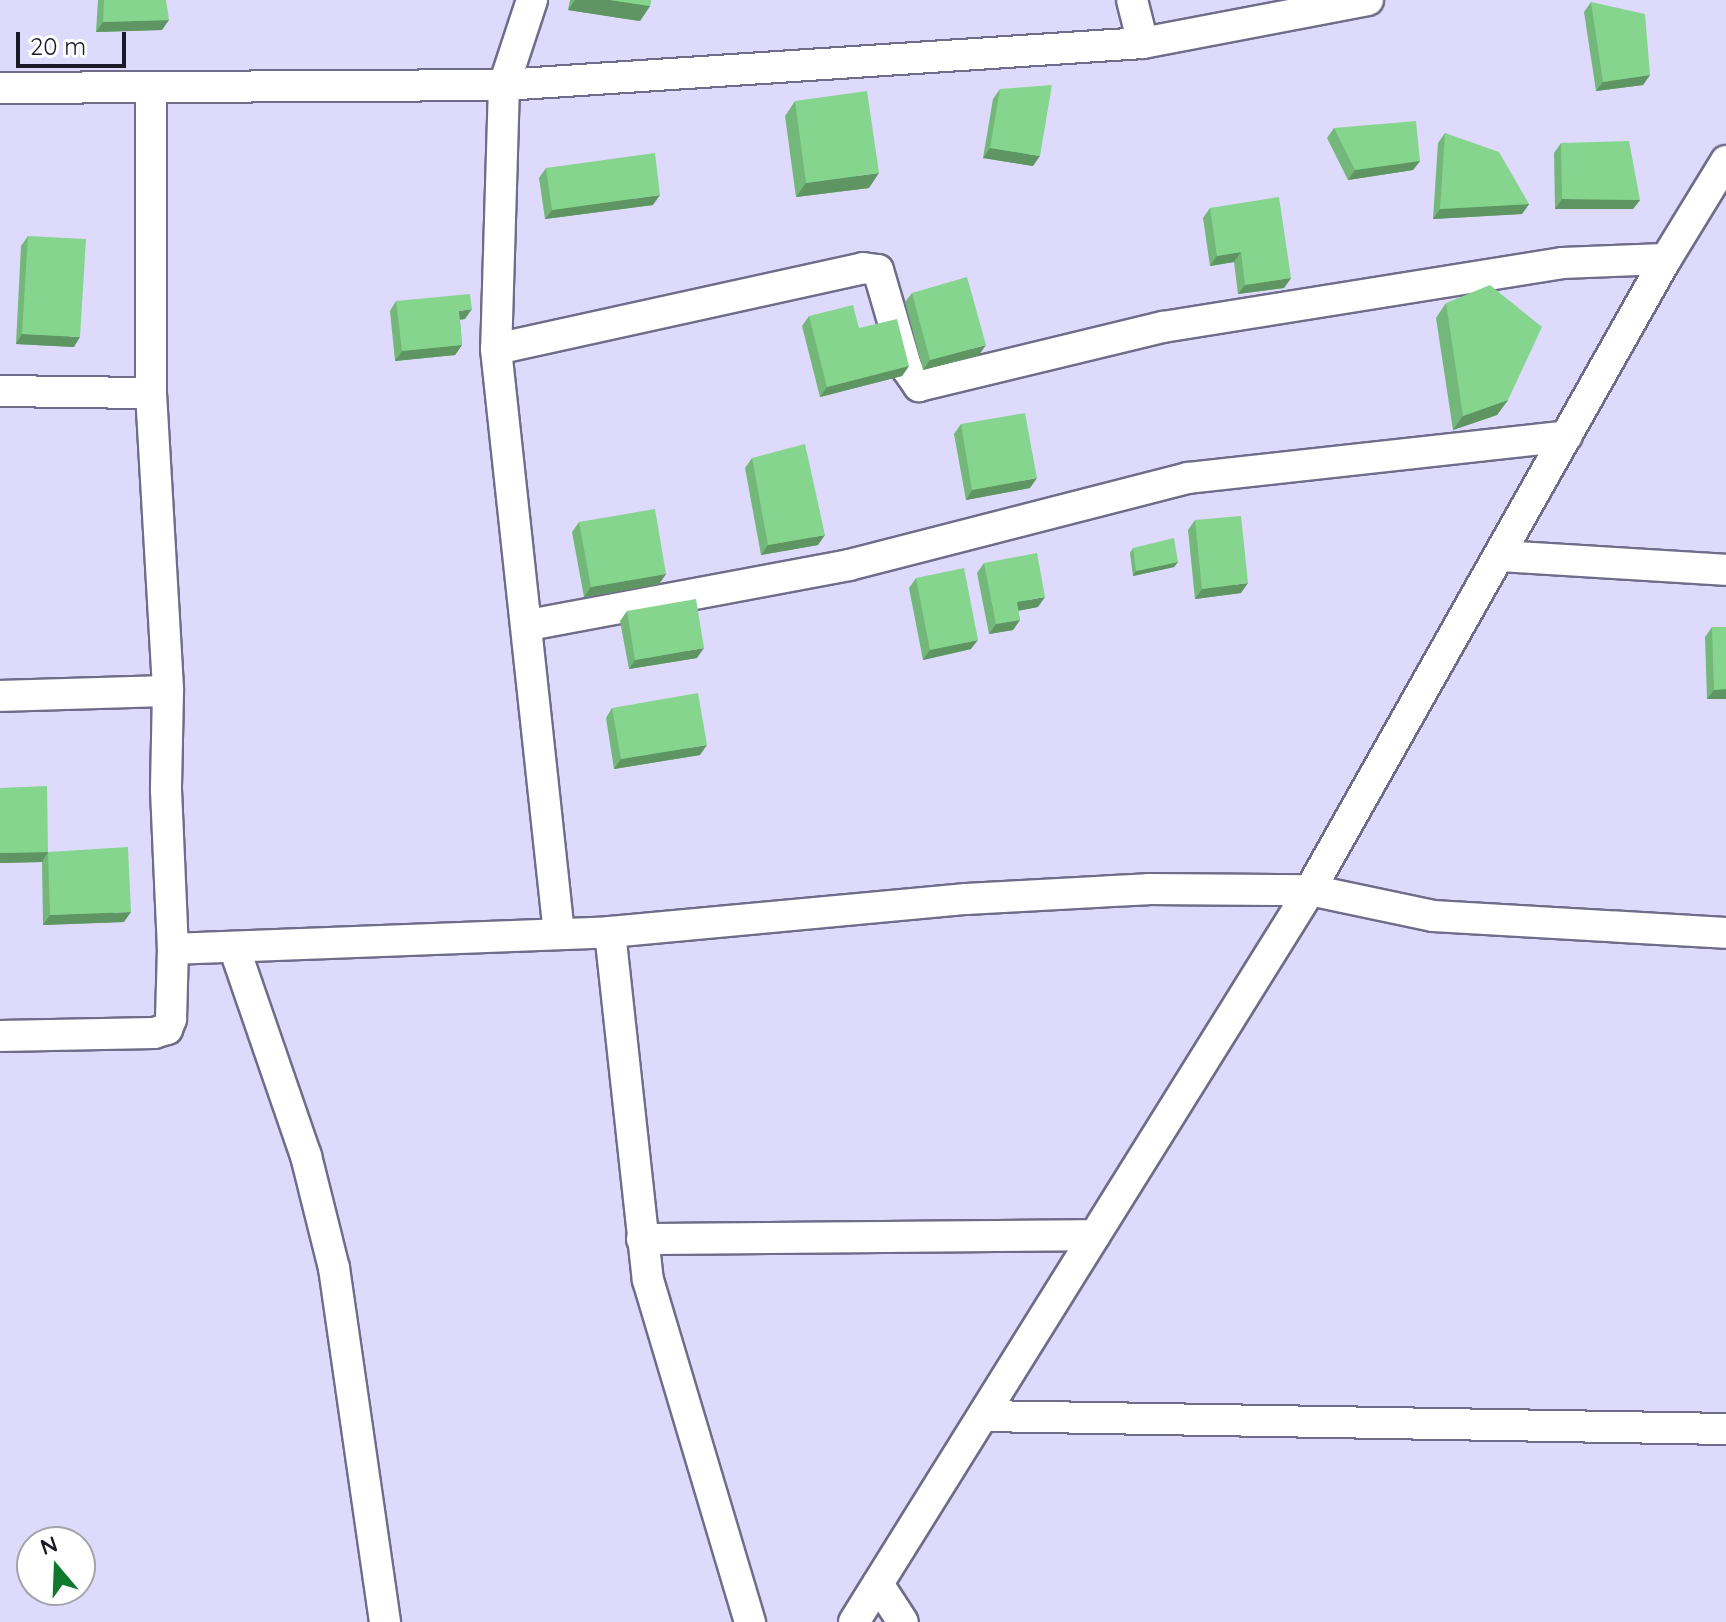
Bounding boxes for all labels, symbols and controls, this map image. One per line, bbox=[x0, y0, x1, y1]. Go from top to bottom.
scale bar bbox=[20, 16, 130, 66]
text: 20 m bbox=[30, 31, 86, 61]
north arrow bbox=[16, 1526, 96, 1606]
text: N bbox=[37, 1529, 61, 1561]

